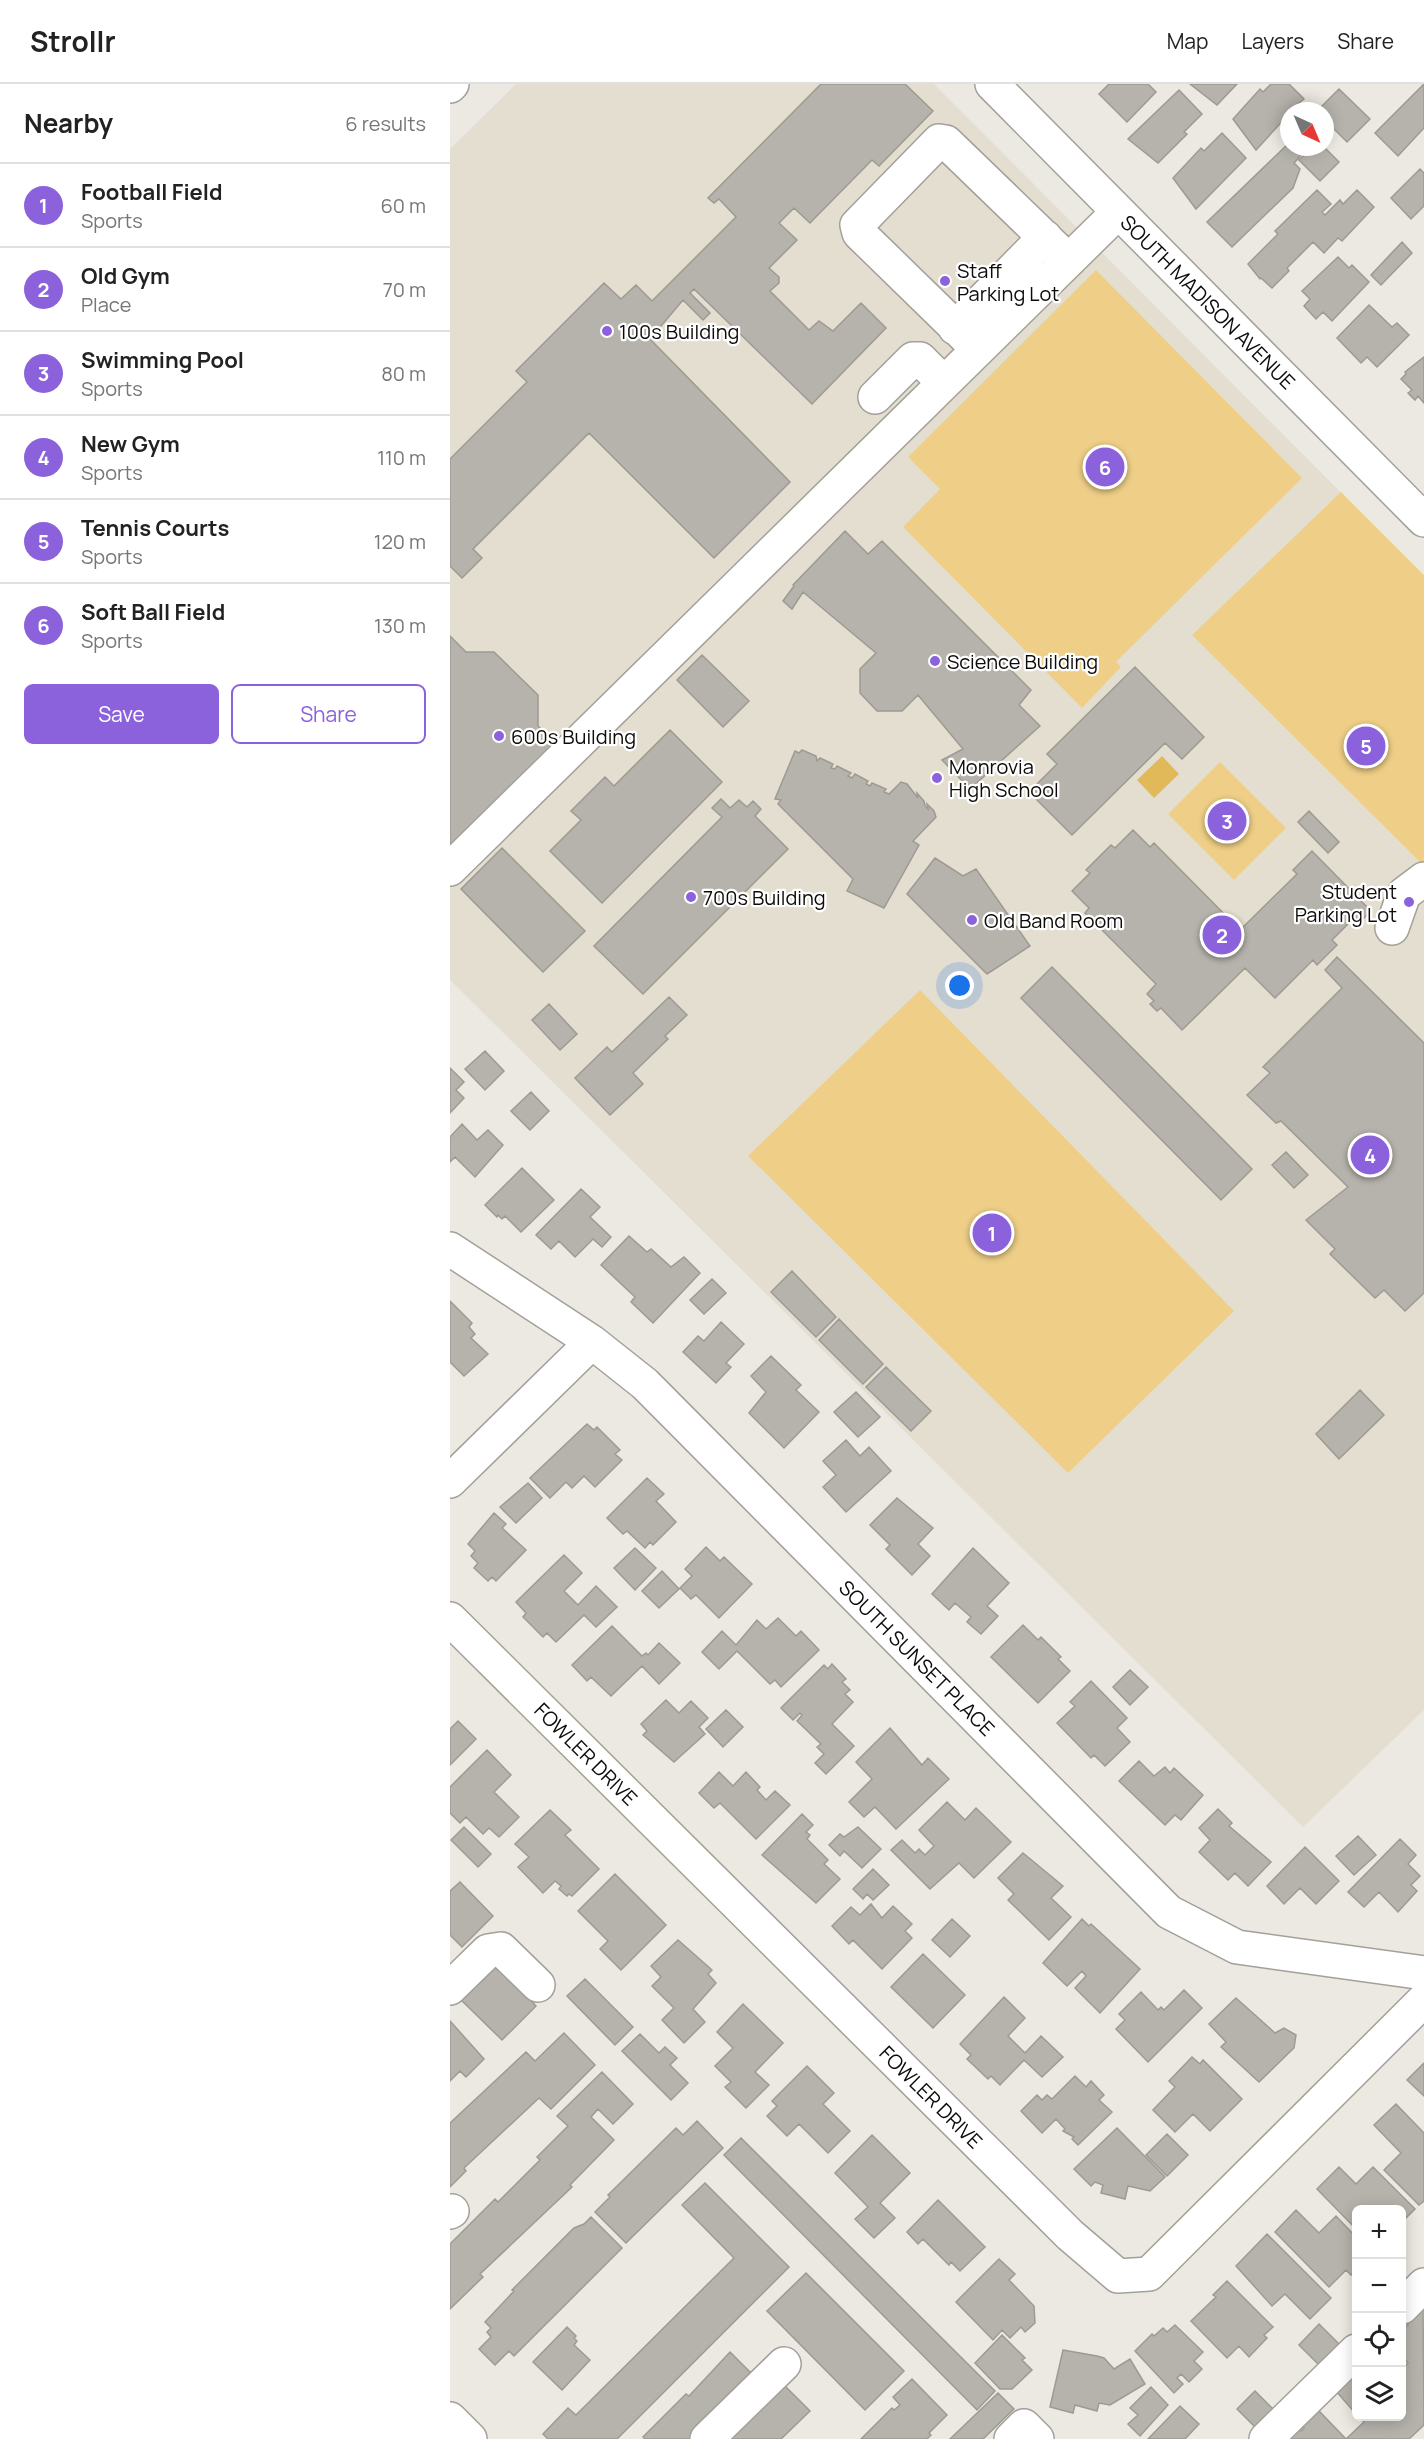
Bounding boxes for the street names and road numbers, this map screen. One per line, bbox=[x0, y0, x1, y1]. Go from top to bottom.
street label: SOUTH MADISON AVENUE bbox=[1115, 209, 1301, 395]
street label: SOUTH SUNSET PLACE bbox=[833, 1574, 1001, 1742]
street label: FOWLER DRIVE bbox=[529, 1697, 643, 1811]
street label: FOWLER DRIVE bbox=[874, 2040, 988, 2154]

